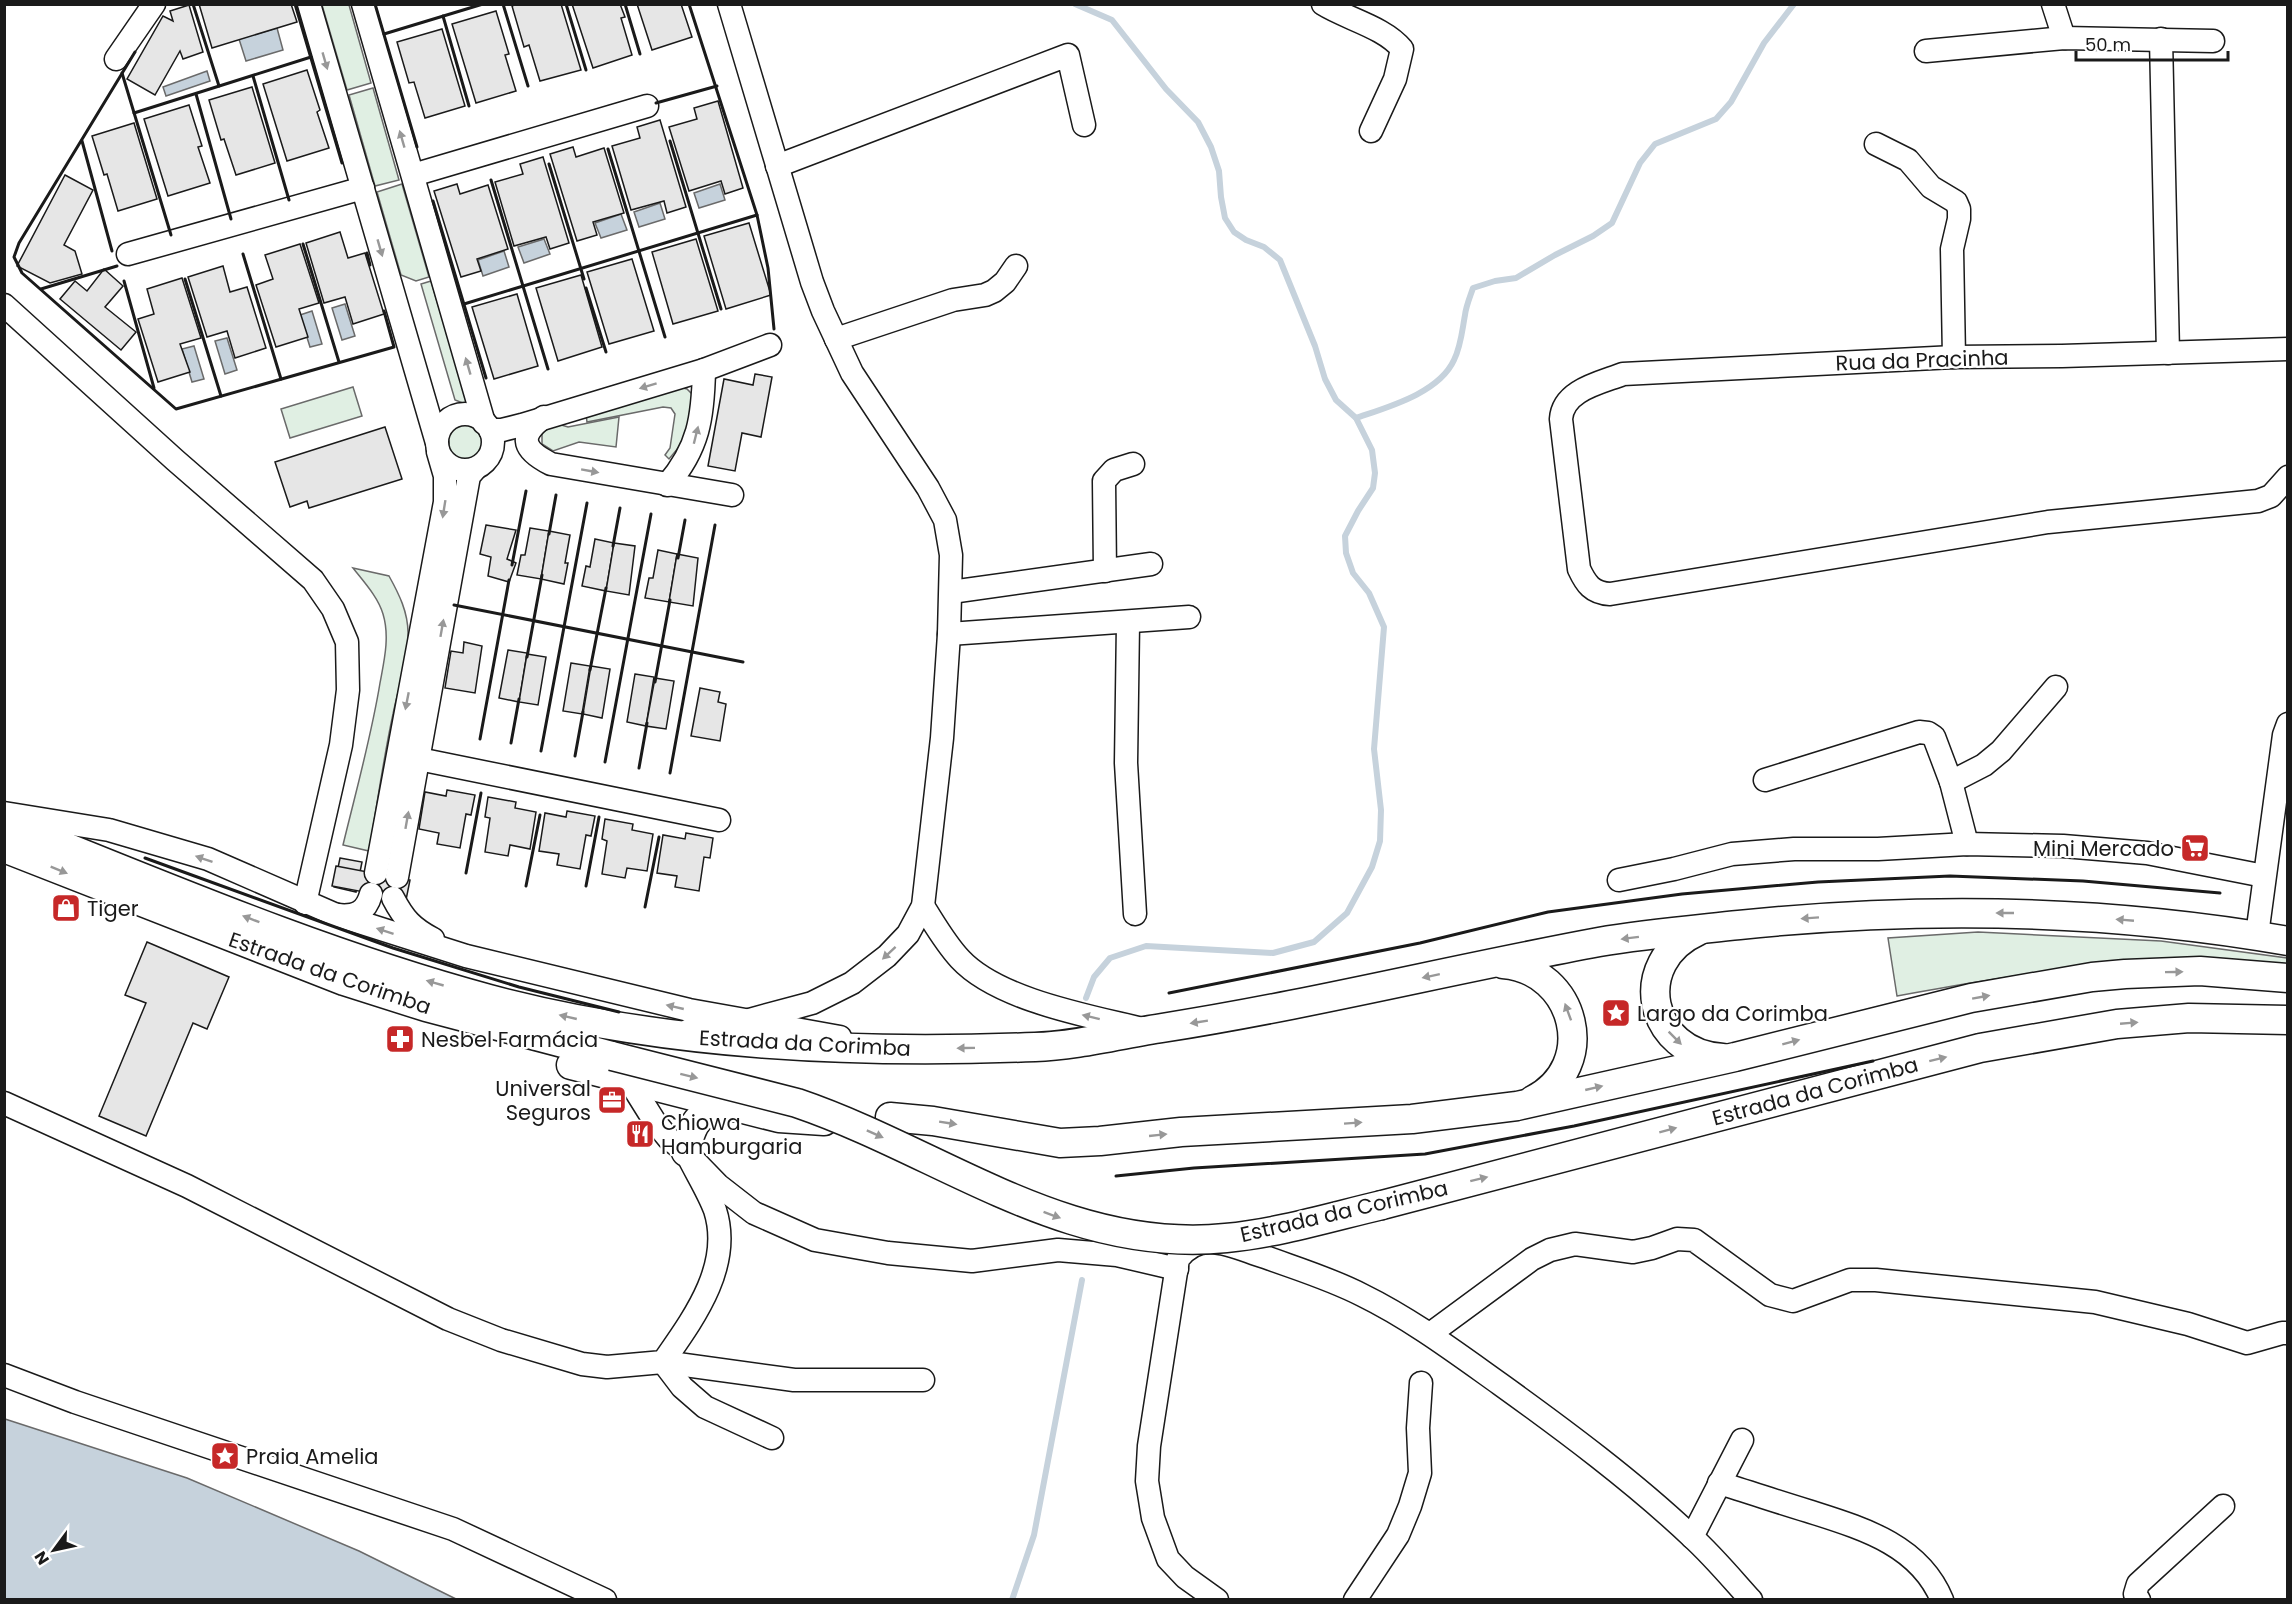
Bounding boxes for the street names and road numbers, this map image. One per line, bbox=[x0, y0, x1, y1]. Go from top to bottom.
street label: Rua da Pracinha bbox=[1835, 342, 2009, 378]
street label: Estrada da Corimba bbox=[225, 925, 435, 1021]
street label: Estrada da Corimba bbox=[698, 1023, 912, 1063]
street label: Estrada da Corimba bbox=[1709, 1050, 1921, 1132]
street label: Estrada da Corimba bbox=[1237, 1173, 1451, 1249]

